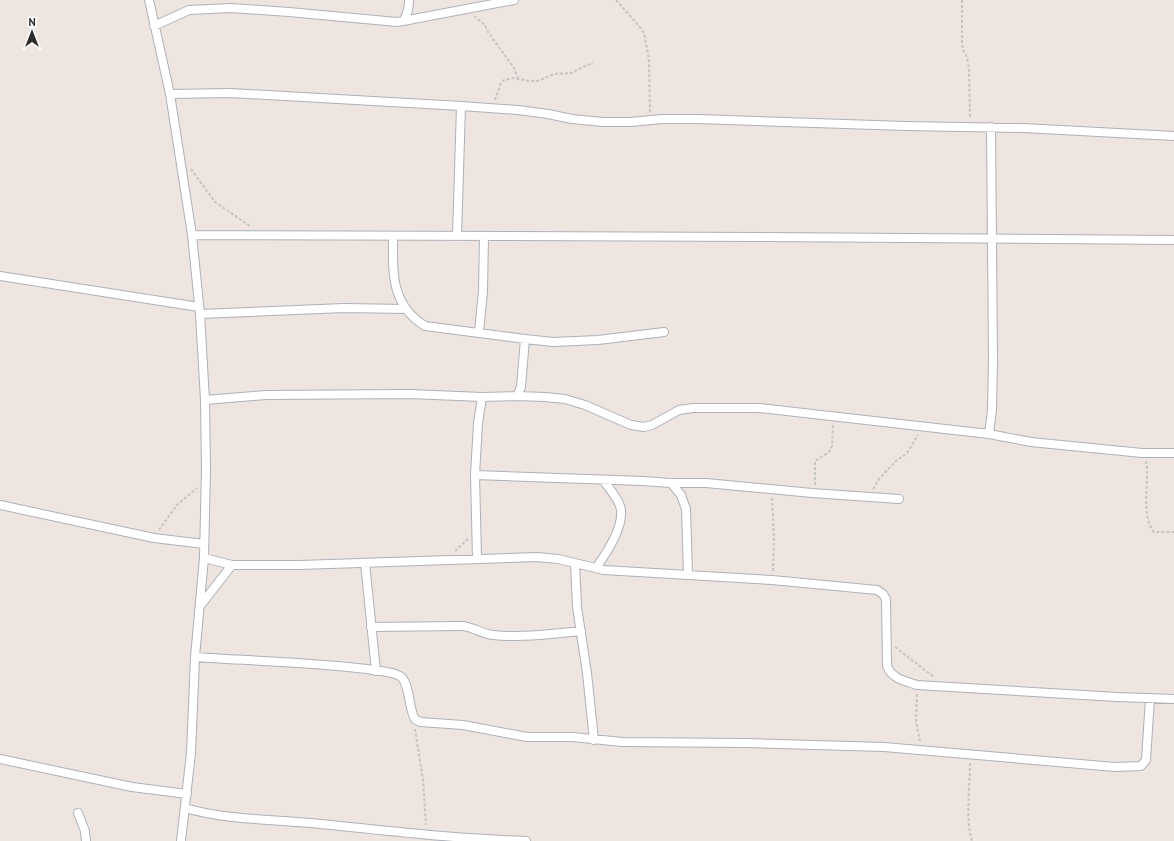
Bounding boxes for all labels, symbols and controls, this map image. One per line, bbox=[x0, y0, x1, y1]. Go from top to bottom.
north arrow bbox=[12, 12, 52, 52]
text: N bbox=[28, 15, 36, 29]

